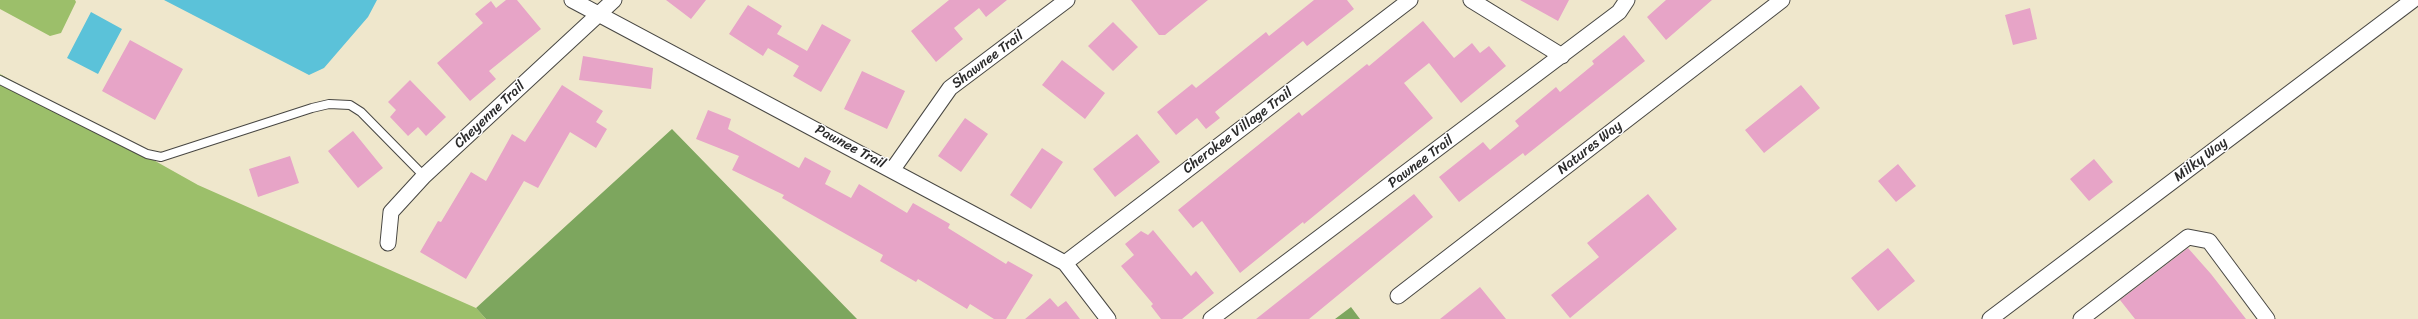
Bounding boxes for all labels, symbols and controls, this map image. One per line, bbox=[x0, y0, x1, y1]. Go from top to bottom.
street label: Shawnee Trail bbox=[949, 28, 1027, 92]
street label: Cheyenne Trail bbox=[451, 78, 529, 152]
street label: Cherokee Village Trail bbox=[1180, 84, 1296, 178]
street label: Natures Way bbox=[1554, 118, 1626, 178]
street label: Pawnee Trail bbox=[812, 121, 888, 173]
street label: Pawnee Trail bbox=[1385, 132, 1457, 192]
street label: Milky Way bbox=[2171, 134, 2231, 186]

